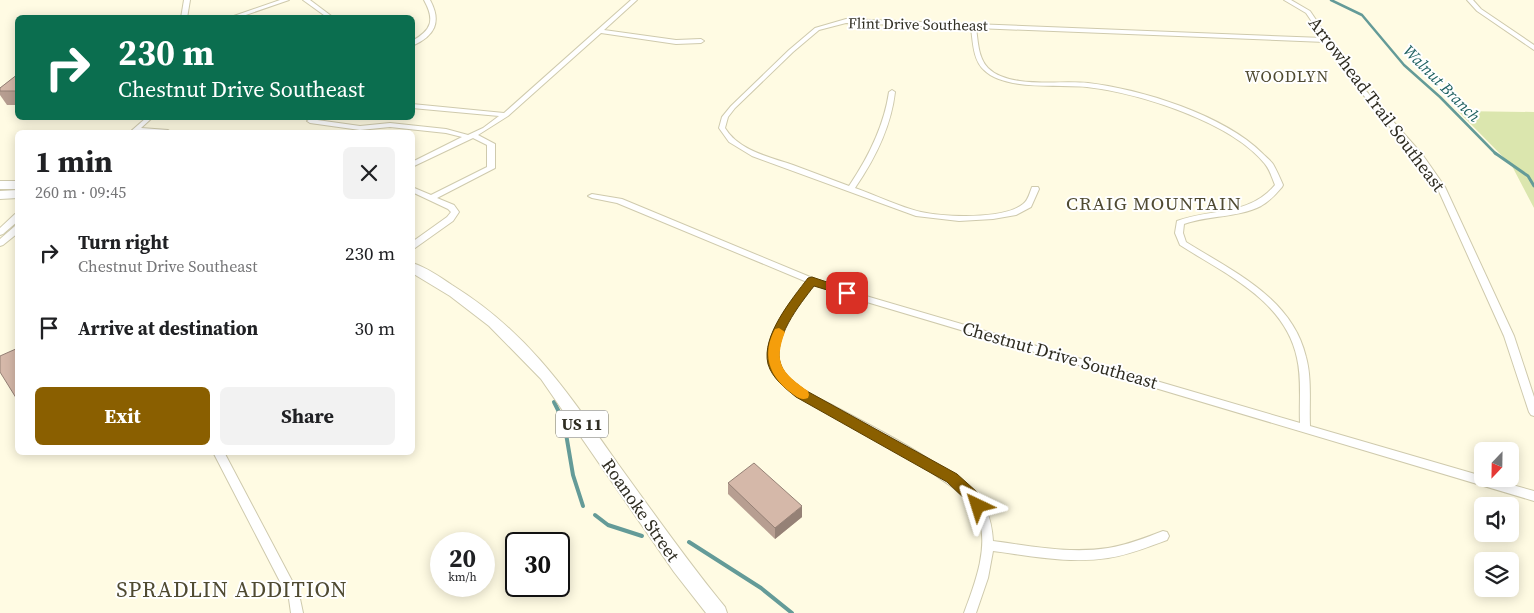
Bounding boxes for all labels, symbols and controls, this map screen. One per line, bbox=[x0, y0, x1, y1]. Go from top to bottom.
street label: Arrowhead Trail Southeast bbox=[1303, 11, 1451, 197]
street label: Flint Drive Southeast bbox=[848, 12, 988, 36]
text: 230 m bbox=[118, 29, 214, 77]
icon: right bbox=[35, 35, 100, 100]
water label: Walnut Branch bbox=[1399, 40, 1486, 127]
district label: WOODLYN bbox=[1245, 65, 1329, 87]
text: Chestnut Drive Southeast bbox=[118, 74, 365, 104]
text: 1 min bbox=[35, 141, 113, 182]
button: close bbox=[343, 147, 395, 199]
text: 260 m · 09:45 bbox=[35, 181, 126, 203]
district label: CRAIG MOUNTAIN bbox=[1066, 190, 1242, 216]
text: Turn right bbox=[78, 229, 169, 255]
icon: right bbox=[35, 239, 63, 267]
text: 230 m bbox=[345, 240, 395, 266]
text: Chestnut Drive Southeast bbox=[78, 255, 257, 277]
pin bbox=[826, 272, 868, 314]
icon: arrive bbox=[833, 279, 861, 307]
icon: arrive bbox=[35, 314, 63, 342]
text: Arrive at destination bbox=[78, 315, 258, 341]
text: 30 m bbox=[354, 315, 395, 341]
street label: Chestnut Drive Southeast bbox=[960, 315, 1161, 395]
button: Exit bbox=[35, 387, 210, 445]
button: Share bbox=[220, 387, 395, 445]
road number: US 11 bbox=[556, 410, 608, 438]
north arrow bbox=[1474, 442, 1519, 488]
map controls bbox=[1474, 442, 1519, 597]
street label: Roanoke Street bbox=[596, 453, 686, 567]
position arrow bbox=[951, 479, 1003, 531]
button: sound bbox=[1474, 497, 1519, 542]
speed limit sign: 30 bbox=[505, 532, 570, 597]
text: 20 bbox=[449, 541, 476, 575]
button: layers bbox=[1474, 552, 1519, 597]
text: km/h bbox=[448, 569, 477, 585]
district label: SPRADLIN ADDITION bbox=[116, 574, 348, 604]

